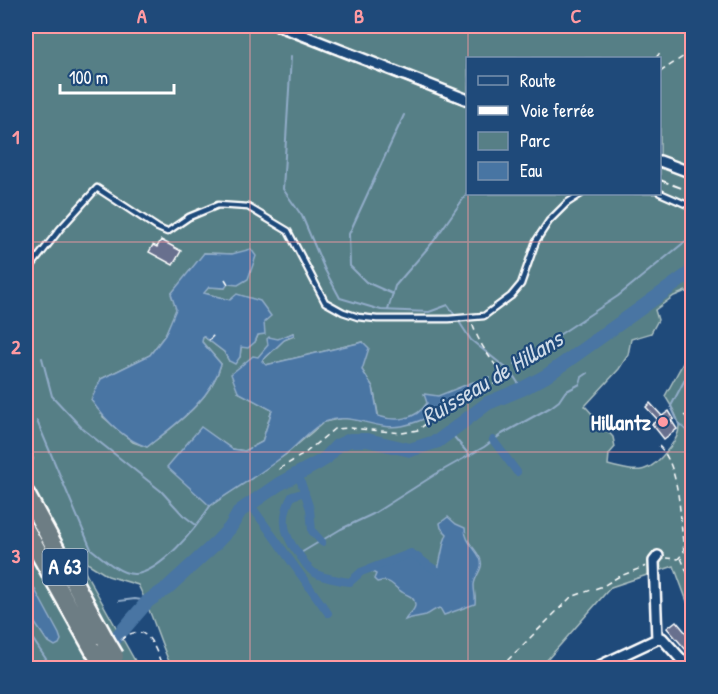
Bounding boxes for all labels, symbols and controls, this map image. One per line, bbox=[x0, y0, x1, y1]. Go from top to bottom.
text: A bbox=[137, 2, 147, 29]
text: B bbox=[354, 2, 364, 29]
text: C bbox=[571, 2, 582, 29]
scale bar bbox=[60, 57, 174, 95]
legend bbox=[466, 57, 661, 195]
text: 100 m bbox=[69, 65, 108, 90]
text: Route bbox=[520, 68, 556, 93]
text: Voie ferrée bbox=[520, 98, 595, 123]
text: 1 bbox=[12, 123, 20, 150]
text: Parc bbox=[520, 128, 550, 153]
text: Eau bbox=[520, 158, 542, 183]
water label: Ruisseau de Hillans bbox=[415, 321, 570, 432]
text: 2 bbox=[11, 333, 21, 360]
place label: Hillantz bbox=[591, 407, 652, 437]
marker: Hillantz bbox=[656, 415, 670, 429]
text: 3 bbox=[12, 542, 21, 569]
road number: A 63 bbox=[42, 549, 88, 585]

